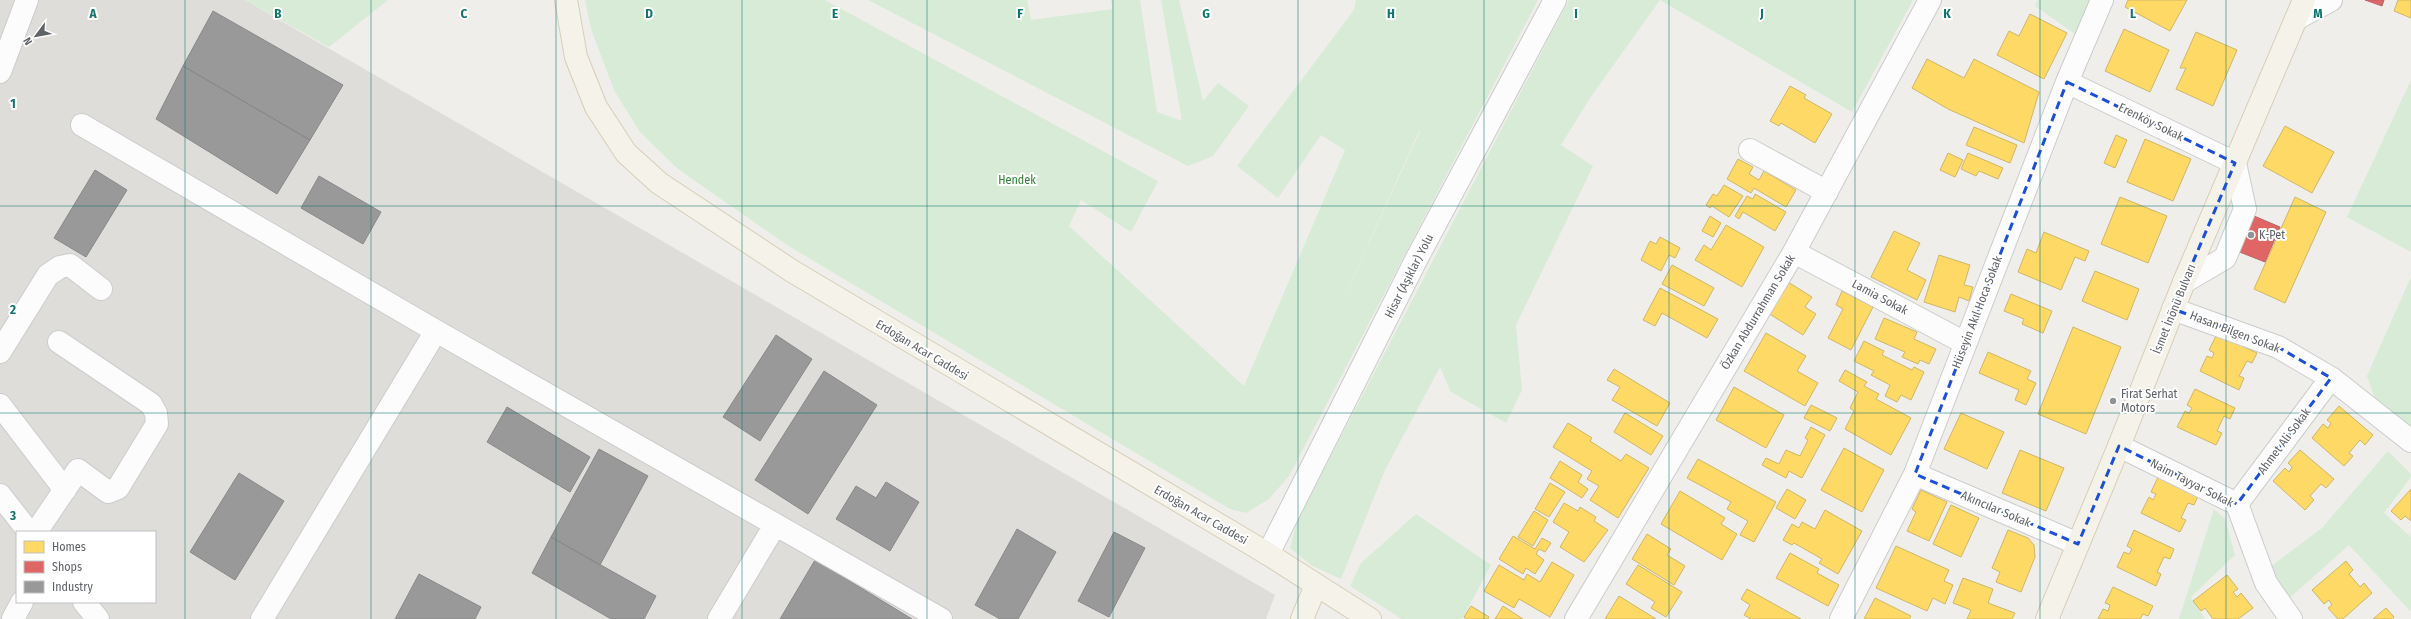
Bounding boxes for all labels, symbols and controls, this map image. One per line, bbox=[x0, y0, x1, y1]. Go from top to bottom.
text: A bbox=[88, 6, 97, 21]
text: B bbox=[274, 6, 282, 21]
text: C bbox=[461, 6, 468, 21]
text: D bbox=[645, 6, 653, 21]
text: E bbox=[832, 6, 838, 21]
text: F bbox=[1017, 6, 1023, 21]
text: G bbox=[1202, 6, 1210, 21]
text: H bbox=[1387, 6, 1395, 21]
text: I bbox=[1574, 6, 1578, 21]
text: J bbox=[1759, 6, 1764, 21]
text: K bbox=[1943, 6, 1951, 21]
text: L bbox=[2130, 6, 2136, 21]
text: M bbox=[2313, 6, 2323, 21]
north arrow bbox=[16, 16, 56, 56]
text: N bbox=[21, 35, 35, 47]
text: 1 bbox=[10, 96, 16, 111]
street label: Erenköy Sokak bbox=[2116, 100, 2186, 144]
park label: Hendek bbox=[998, 173, 1036, 187]
place label: K-Pet bbox=[2259, 228, 2285, 242]
marker: K-Pet bbox=[2246, 230, 2256, 240]
street label: Hisar (Aşıklar) Yolu bbox=[1382, 232, 1436, 320]
street label: Özkan Abdurrahman Sokak bbox=[1716, 251, 1798, 372]
street label: Hüseyin Akıl Hoca Sokak bbox=[1949, 253, 2005, 370]
street label: İsmet İnönü Bulvarı bbox=[2149, 262, 2198, 356]
street label: Lamia Sokak bbox=[1850, 276, 1911, 318]
text: 2 bbox=[9, 302, 16, 317]
street label: Hasan Bilgen Sokak bbox=[2188, 308, 2282, 356]
street label: Erdoğan Acar Caddesi bbox=[873, 317, 971, 383]
place label: Firat Serhat Motors bbox=[2121, 387, 2178, 415]
marker: Firat Serhat Motors bbox=[2108, 396, 2118, 406]
street label: Ahmet Ali Sokak bbox=[2255, 405, 2314, 477]
street label: Naim Tayyar Sokak bbox=[2148, 456, 2236, 510]
street label: Erdoğan Acar Caddesi bbox=[1152, 483, 1250, 547]
street label: Akıncılar Sokak bbox=[1959, 488, 2033, 530]
text: 3 bbox=[9, 508, 16, 523]
legend bbox=[16, 531, 156, 603]
text: Homes bbox=[52, 540, 86, 554]
text: Shops bbox=[52, 560, 82, 574]
text: Industry bbox=[52, 580, 93, 594]

